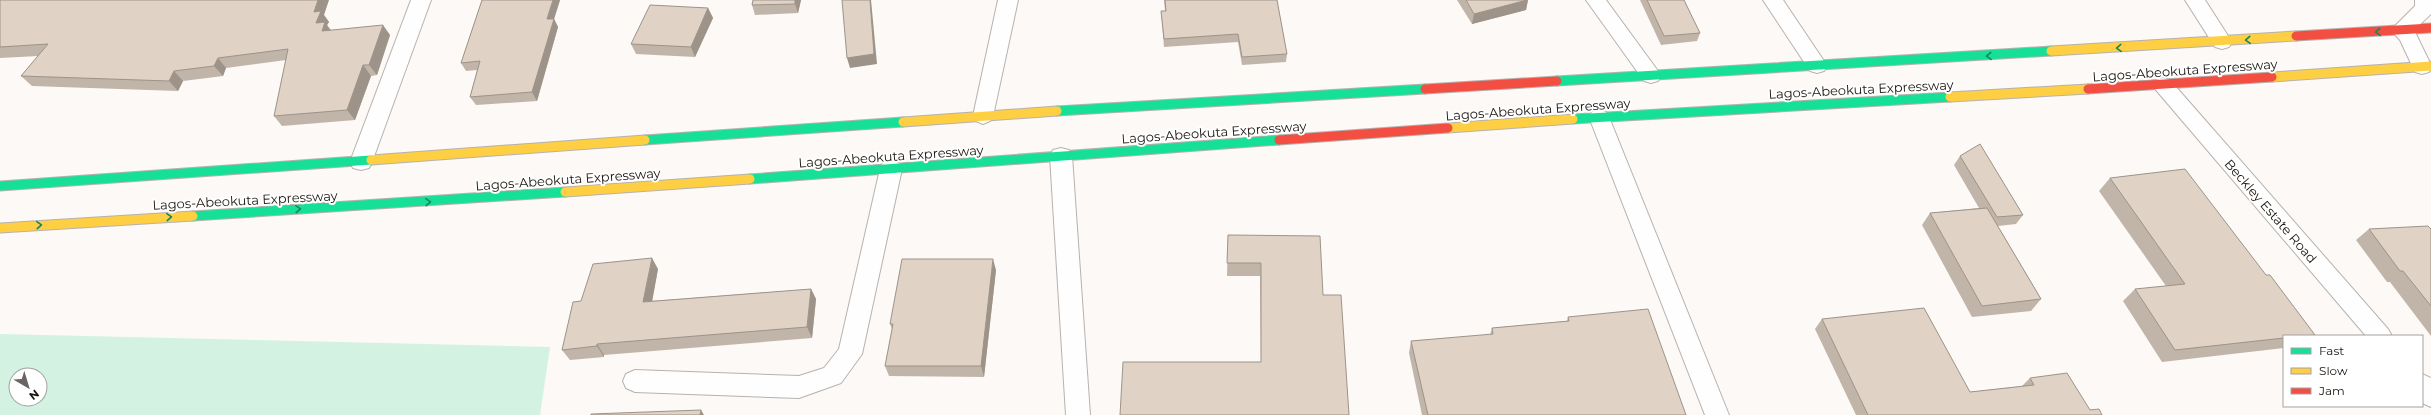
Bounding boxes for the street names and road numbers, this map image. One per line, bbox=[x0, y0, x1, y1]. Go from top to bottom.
street label: Lagos-Abeokuta Expressway bbox=[2092, 55, 2279, 84]
street label: Lagos-Abeokuta Expressway bbox=[1768, 76, 1955, 102]
street label: Lagos-Abeokuta Expressway bbox=[1445, 94, 1632, 123]
street label: Lagos-Abeokuta Expressway bbox=[1121, 117, 1308, 146]
street label: Lagos-Abeokuta Expressway bbox=[798, 141, 985, 170]
street label: Beckley Estate Road bbox=[2222, 156, 2320, 266]
street label: Lagos-Abeokuta Expressway bbox=[475, 164, 662, 193]
street label: Lagos-Abeokuta Expressway bbox=[152, 187, 339, 213]

